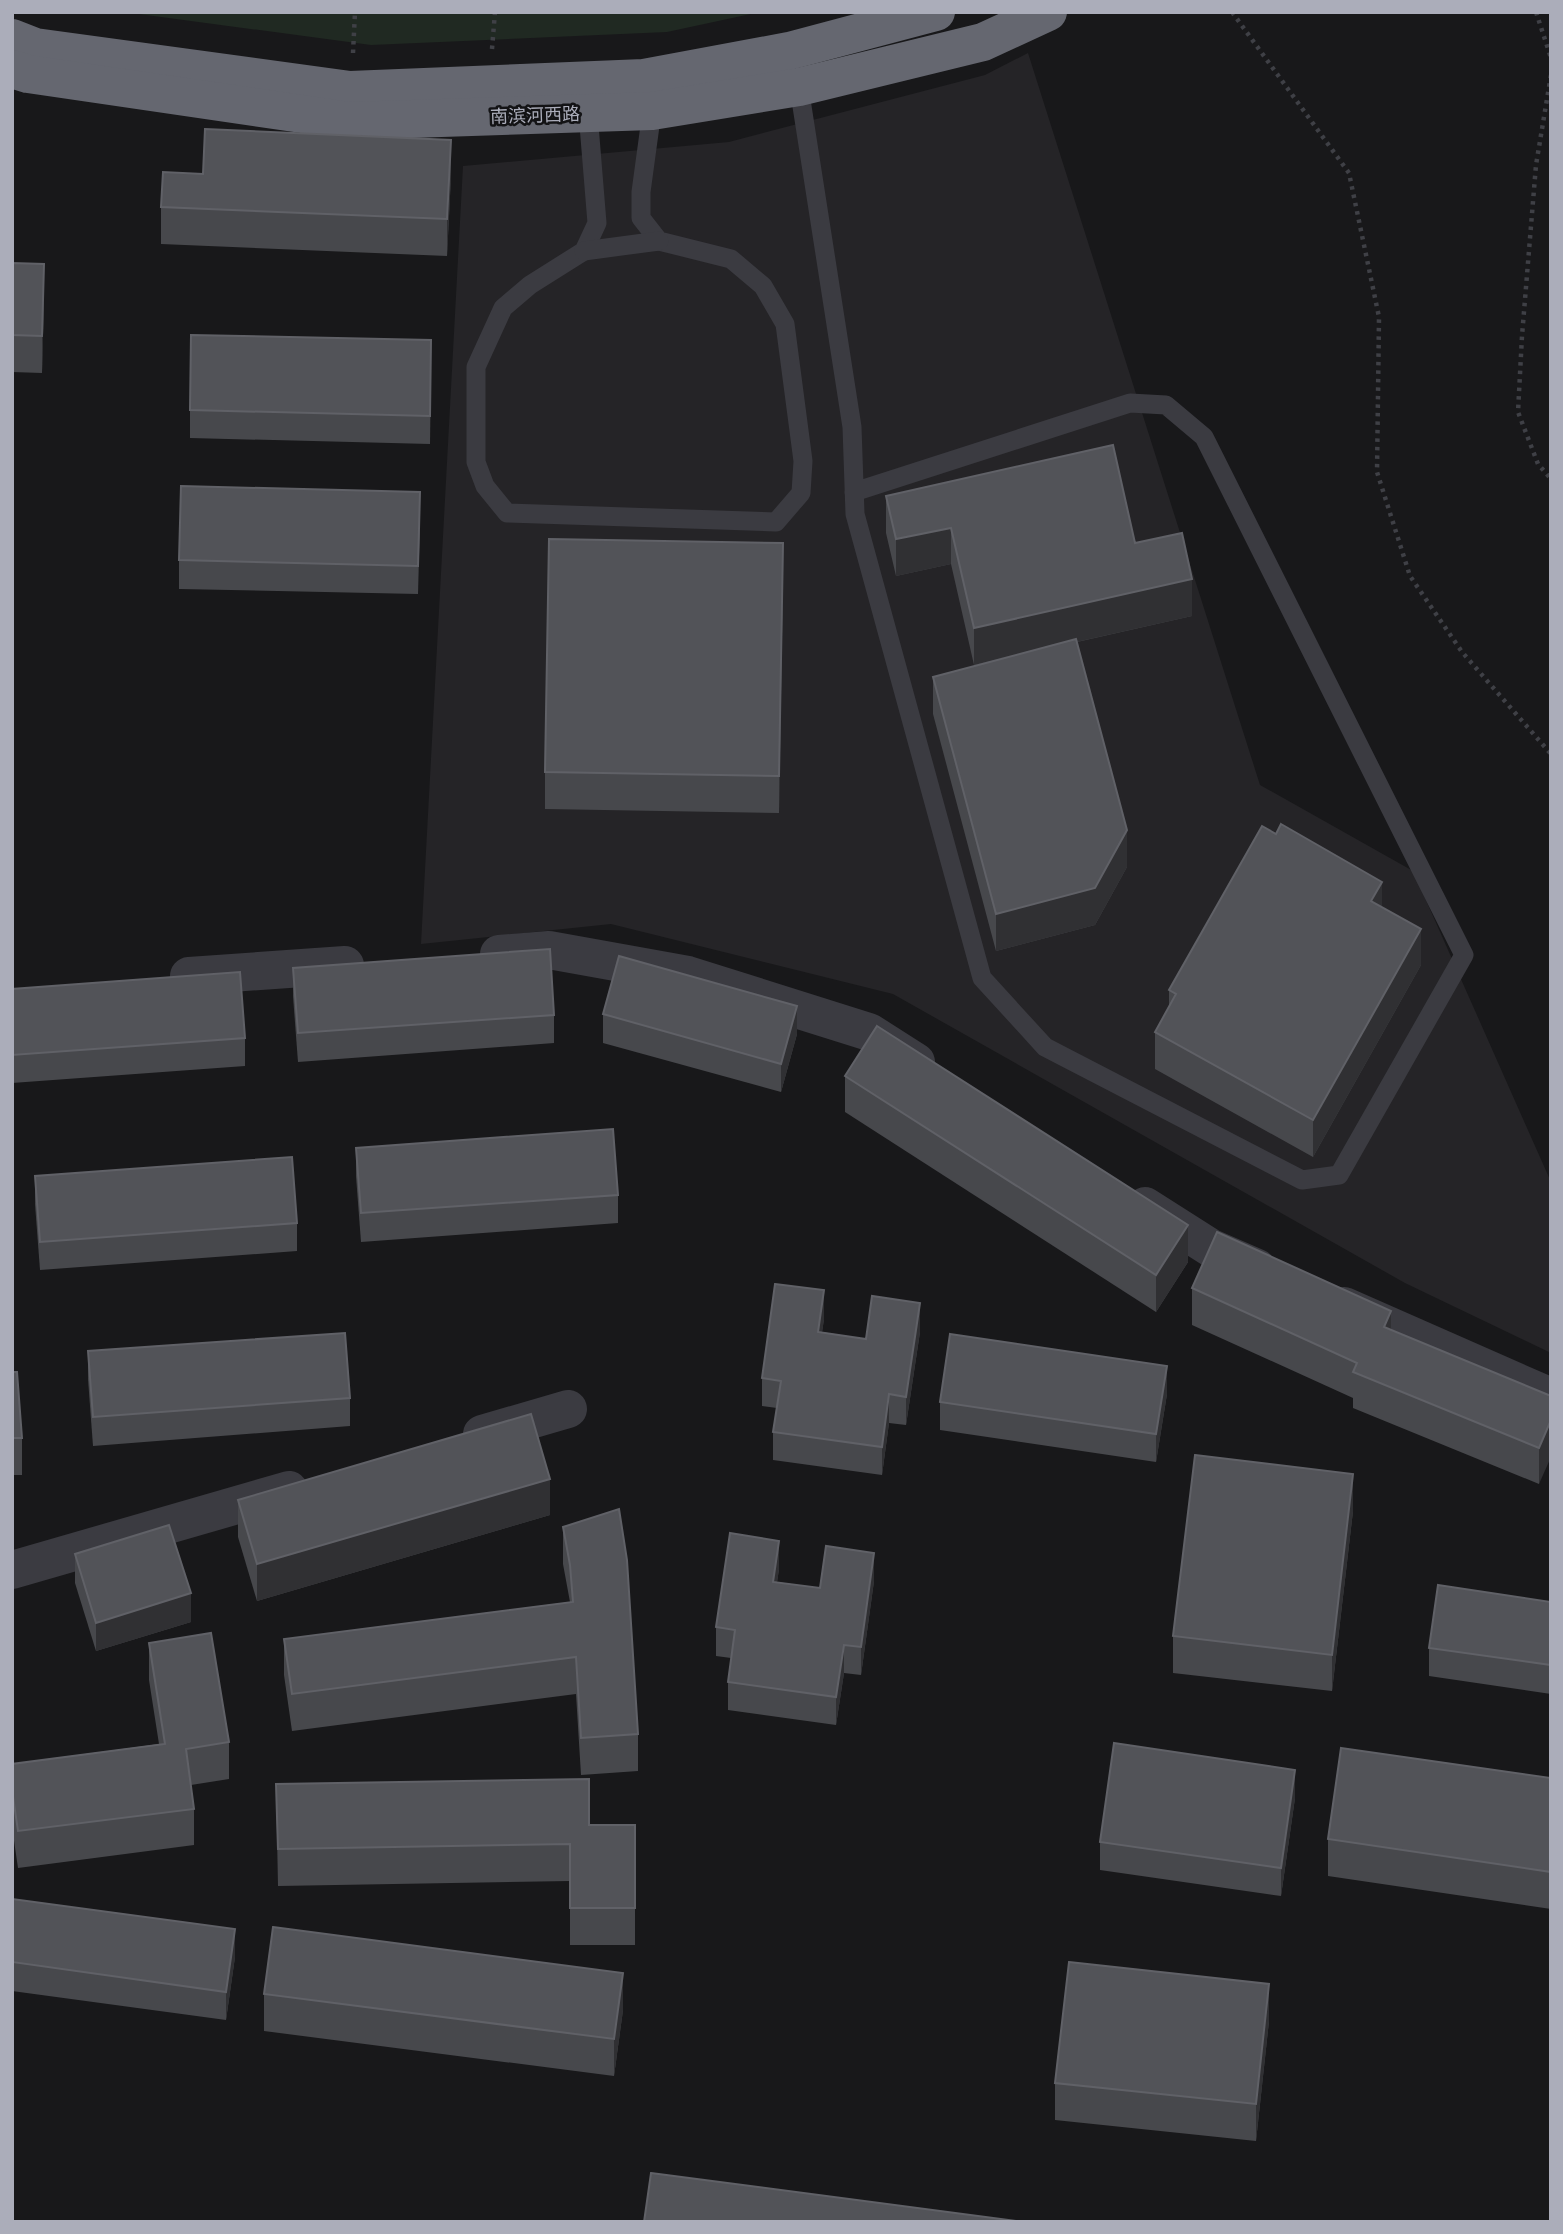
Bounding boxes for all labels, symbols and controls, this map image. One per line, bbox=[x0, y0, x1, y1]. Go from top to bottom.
street label: 南滨河西路 bbox=[490, 103, 580, 127]

